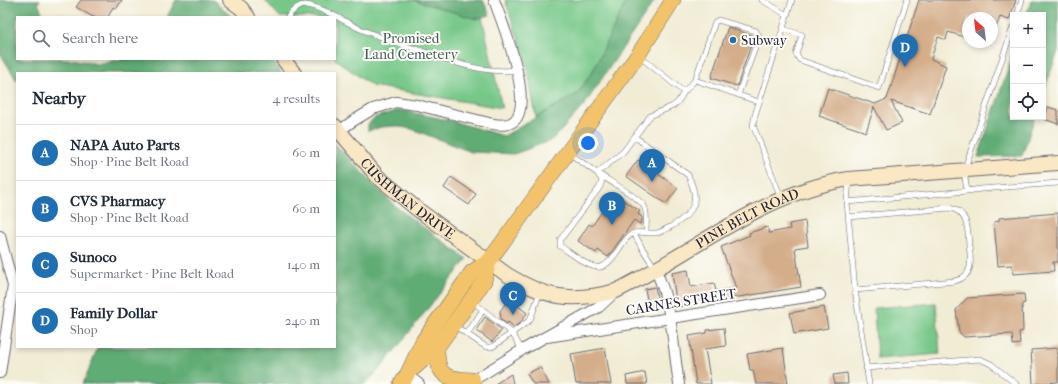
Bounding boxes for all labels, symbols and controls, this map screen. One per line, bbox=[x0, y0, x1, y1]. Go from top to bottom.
north arrow bbox=[962, 12, 998, 48]
map controls bbox=[1010, 12, 1046, 120]
button: + bbox=[1010, 12, 1046, 48]
search box bbox=[16, 16, 336, 60]
icon: search bbox=[30, 27, 52, 49]
text: Search here bbox=[62, 29, 138, 47]
park label: Promised Land Cemetery bbox=[364, 30, 458, 63]
place label: Subway bbox=[741, 32, 788, 49]
pin: D bbox=[892, 34, 918, 67]
marker: Subway bbox=[728, 35, 738, 45]
button: − bbox=[1010, 48, 1046, 84]
button: locate bbox=[1010, 84, 1046, 120]
text: Nearby bbox=[32, 88, 86, 108]
text: 4 results bbox=[273, 91, 320, 106]
your location bbox=[578, 133, 598, 153]
text: NAPA Auto Parts bbox=[70, 136, 180, 154]
text: A bbox=[41, 145, 49, 160]
text: 60 m bbox=[292, 145, 320, 160]
pin: A bbox=[639, 149, 665, 182]
text: Shop · Pine Belt Road bbox=[70, 154, 189, 169]
street label: CUSHMAN DRIVE bbox=[357, 154, 459, 243]
street label: PINE BELT ROAD bbox=[692, 184, 802, 252]
text: CVS Pharmacy bbox=[70, 192, 166, 210]
pin: B bbox=[599, 192, 625, 225]
text: B bbox=[41, 201, 49, 216]
text: 60 m bbox=[292, 201, 320, 216]
text: Shop · Pine Belt Road bbox=[70, 210, 189, 225]
text: Sunoco bbox=[70, 248, 117, 266]
text: C bbox=[41, 257, 49, 272]
text: 140 m bbox=[287, 257, 320, 272]
text: Supermarket · Pine Belt Road bbox=[70, 266, 234, 281]
pin: C bbox=[500, 282, 526, 315]
street label: CARNES STREET bbox=[625, 285, 738, 319]
text: Family Dollar bbox=[70, 304, 157, 322]
text: D bbox=[40, 313, 50, 328]
text: 240 m bbox=[285, 313, 320, 328]
text: Shop bbox=[70, 322, 98, 337]

